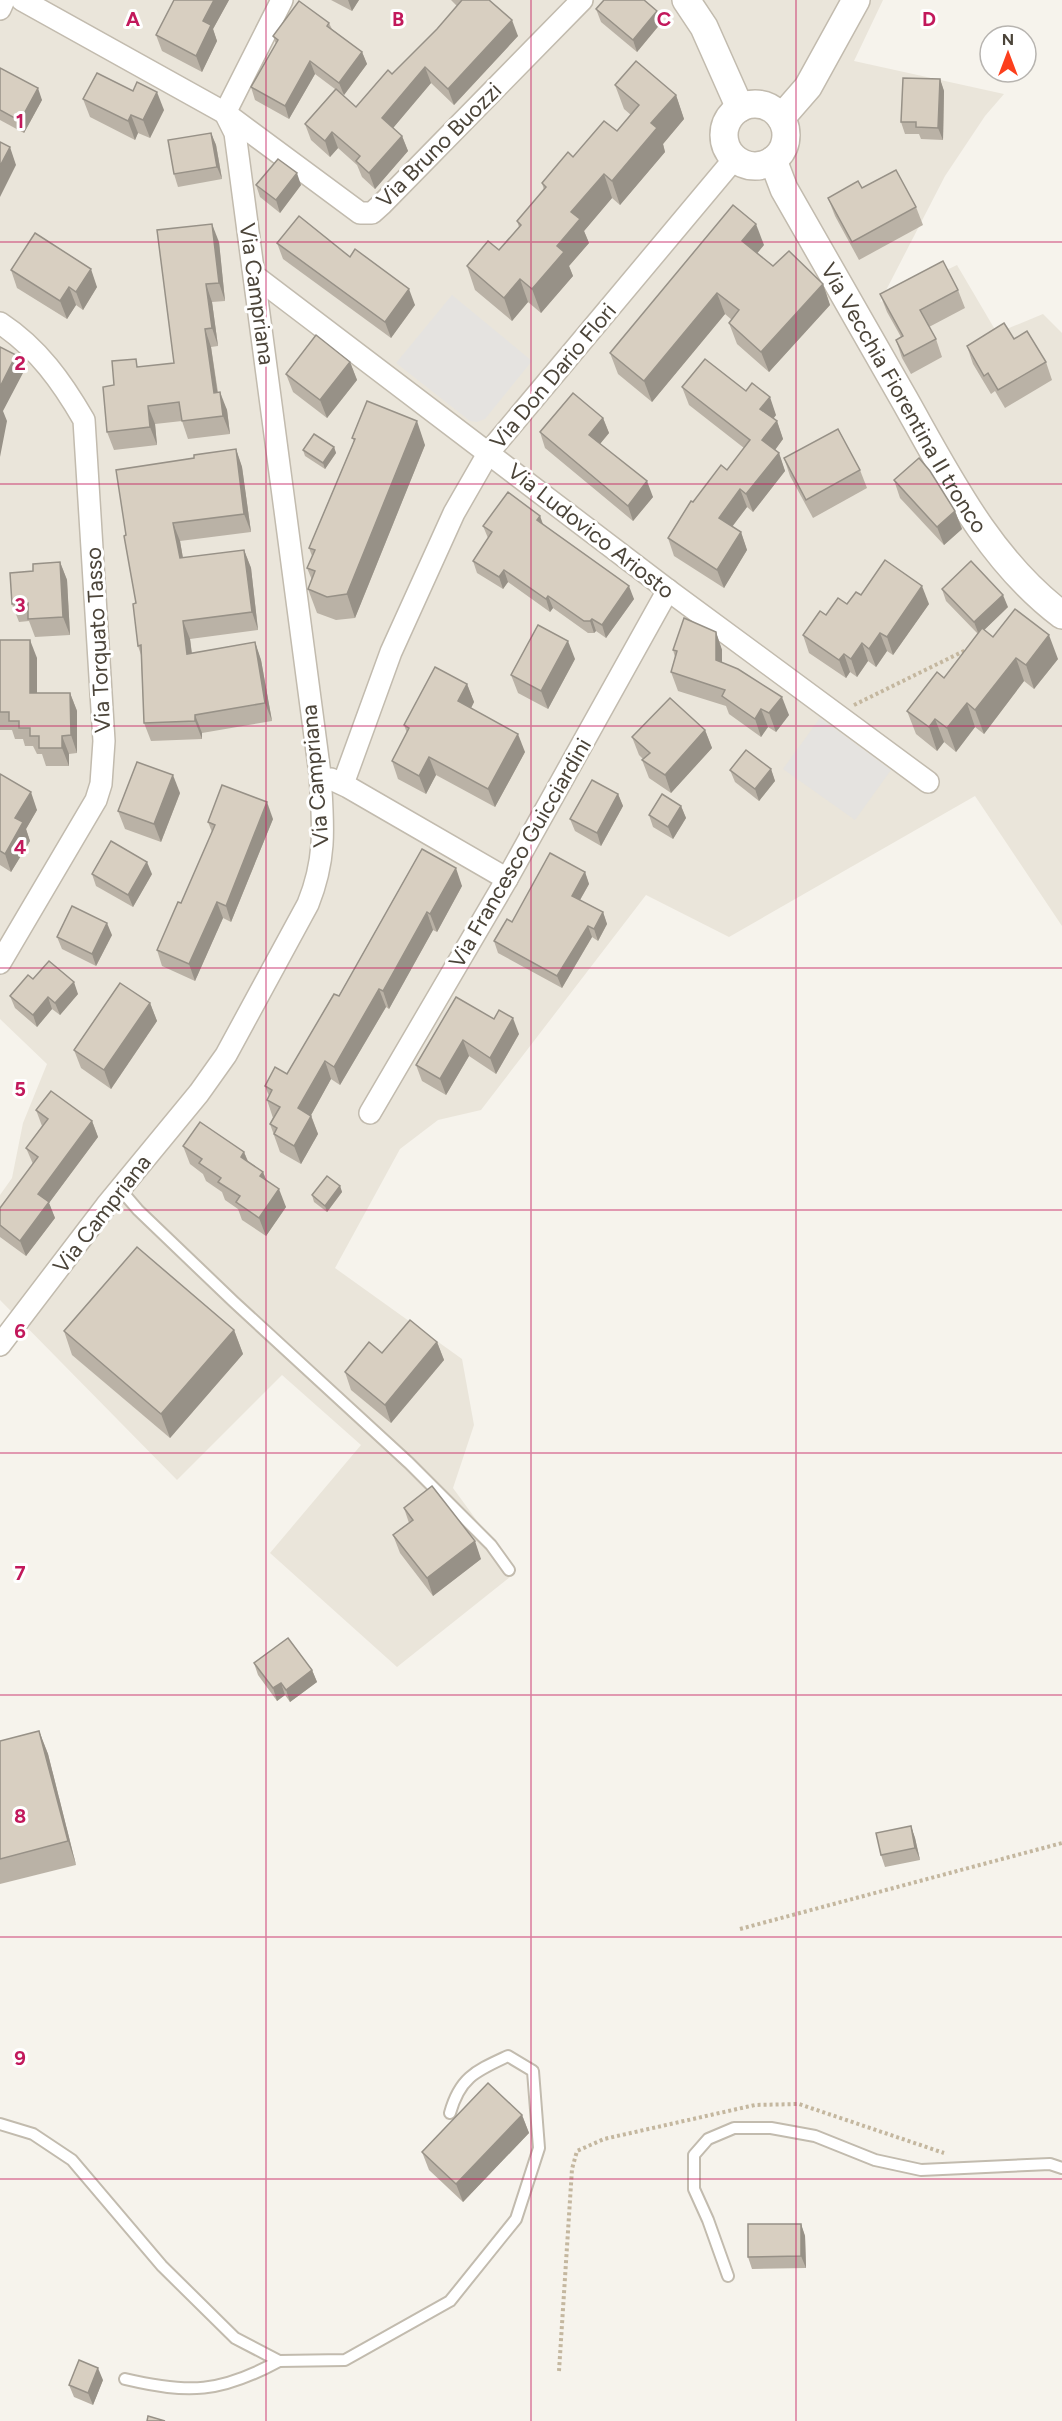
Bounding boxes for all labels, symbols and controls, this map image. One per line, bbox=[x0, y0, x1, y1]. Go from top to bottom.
text: A bbox=[126, 7, 141, 31]
text: B bbox=[392, 7, 404, 31]
text: C bbox=[657, 7, 671, 31]
text: D bbox=[922, 7, 936, 31]
north arrow bbox=[978, 24, 1038, 84]
text: N bbox=[1002, 30, 1014, 49]
street label: Via Bruno Buozzi bbox=[371, 77, 507, 213]
text: 1 bbox=[16, 109, 24, 133]
street label: Via Campriana bbox=[234, 221, 280, 367]
street label: Via Vecchia Fiorentina II tronco bbox=[815, 258, 993, 538]
street label: Via Don Dario Flori bbox=[484, 298, 622, 454]
text: 2 bbox=[14, 351, 26, 375]
street label: Via Ludovico Ariosto bbox=[502, 458, 680, 604]
street label: Via Torquato Tasso bbox=[80, 546, 116, 734]
text: 3 bbox=[14, 593, 26, 617]
street label: Via Campriana bbox=[295, 704, 335, 848]
street label: Via Francesco Guicciardini bbox=[443, 733, 597, 973]
text: 4 bbox=[14, 835, 27, 859]
text: 5 bbox=[14, 1077, 26, 1101]
street label: Via Campriana bbox=[47, 1149, 157, 1279]
text: 6 bbox=[14, 1319, 26, 1343]
text: 7 bbox=[14, 1561, 26, 1585]
text: 8 bbox=[14, 1804, 26, 1828]
text: 9 bbox=[14, 2046, 26, 2070]

